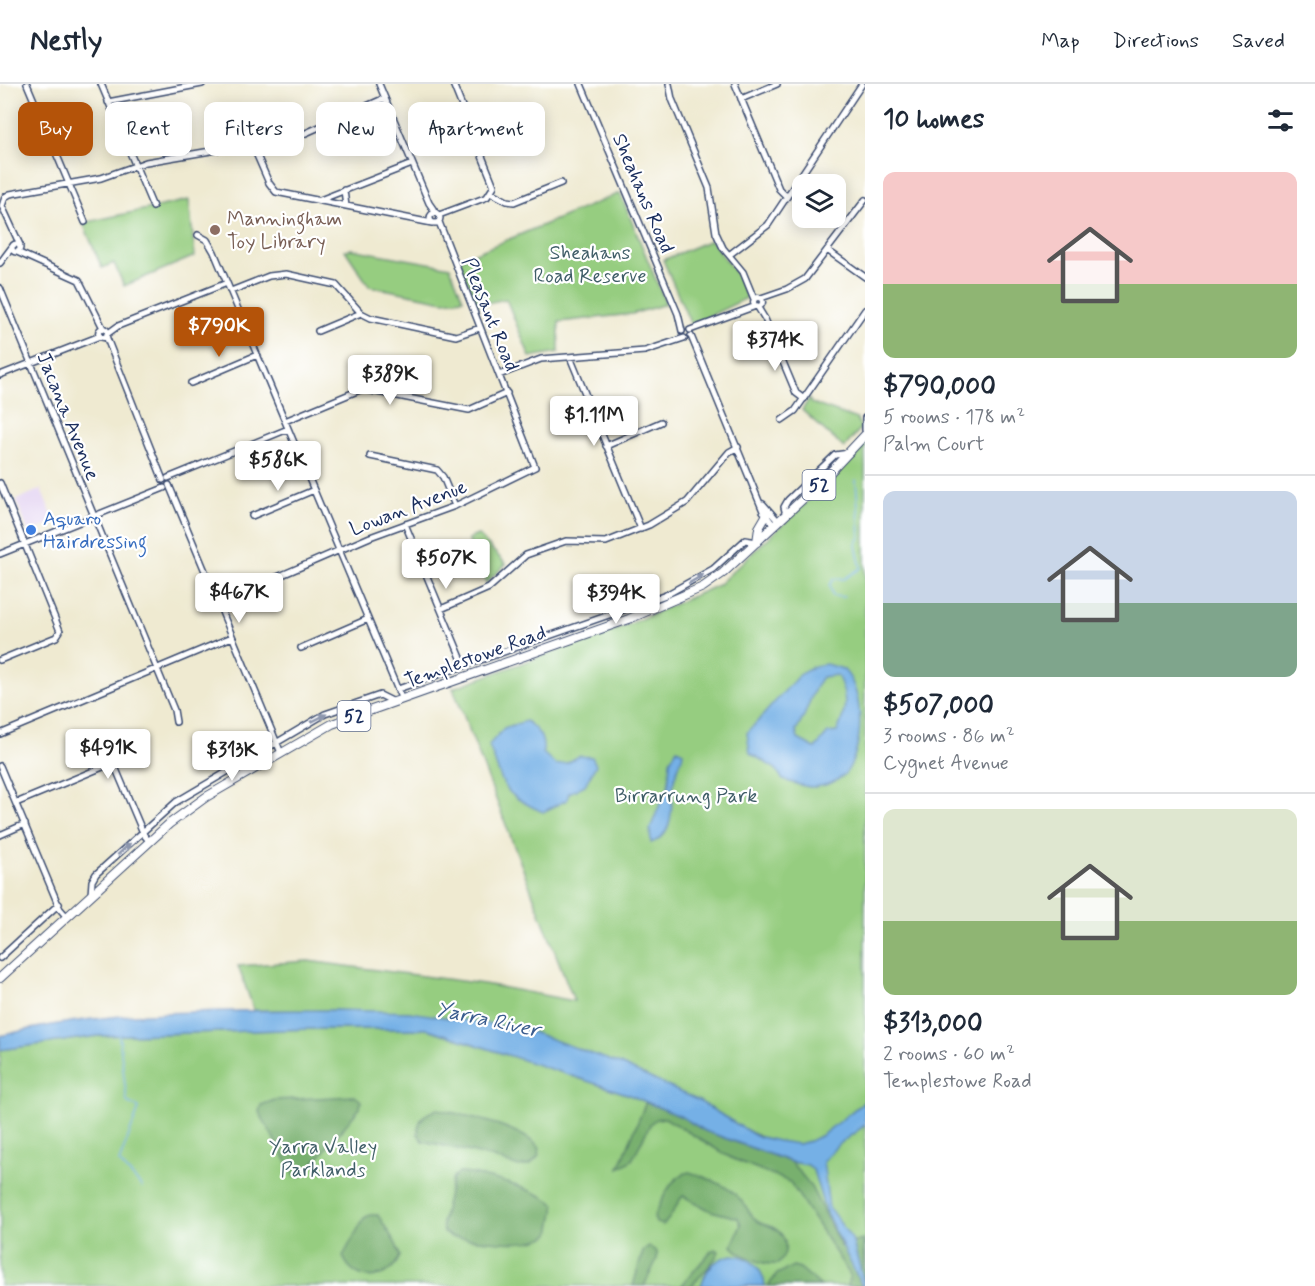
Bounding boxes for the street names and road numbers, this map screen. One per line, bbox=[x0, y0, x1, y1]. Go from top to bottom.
street label: Sheahans Road bbox=[605, 130, 680, 258]
street label: Pleasant Road bbox=[455, 254, 525, 375]
street label: Jacana Avenue bbox=[30, 348, 106, 485]
road number: 52 bbox=[802, 470, 836, 500]
street label: Lowan Avenue bbox=[346, 474, 471, 543]
street label: Templestowe Road bbox=[401, 619, 550, 696]
road number: 52 bbox=[338, 701, 370, 731]

